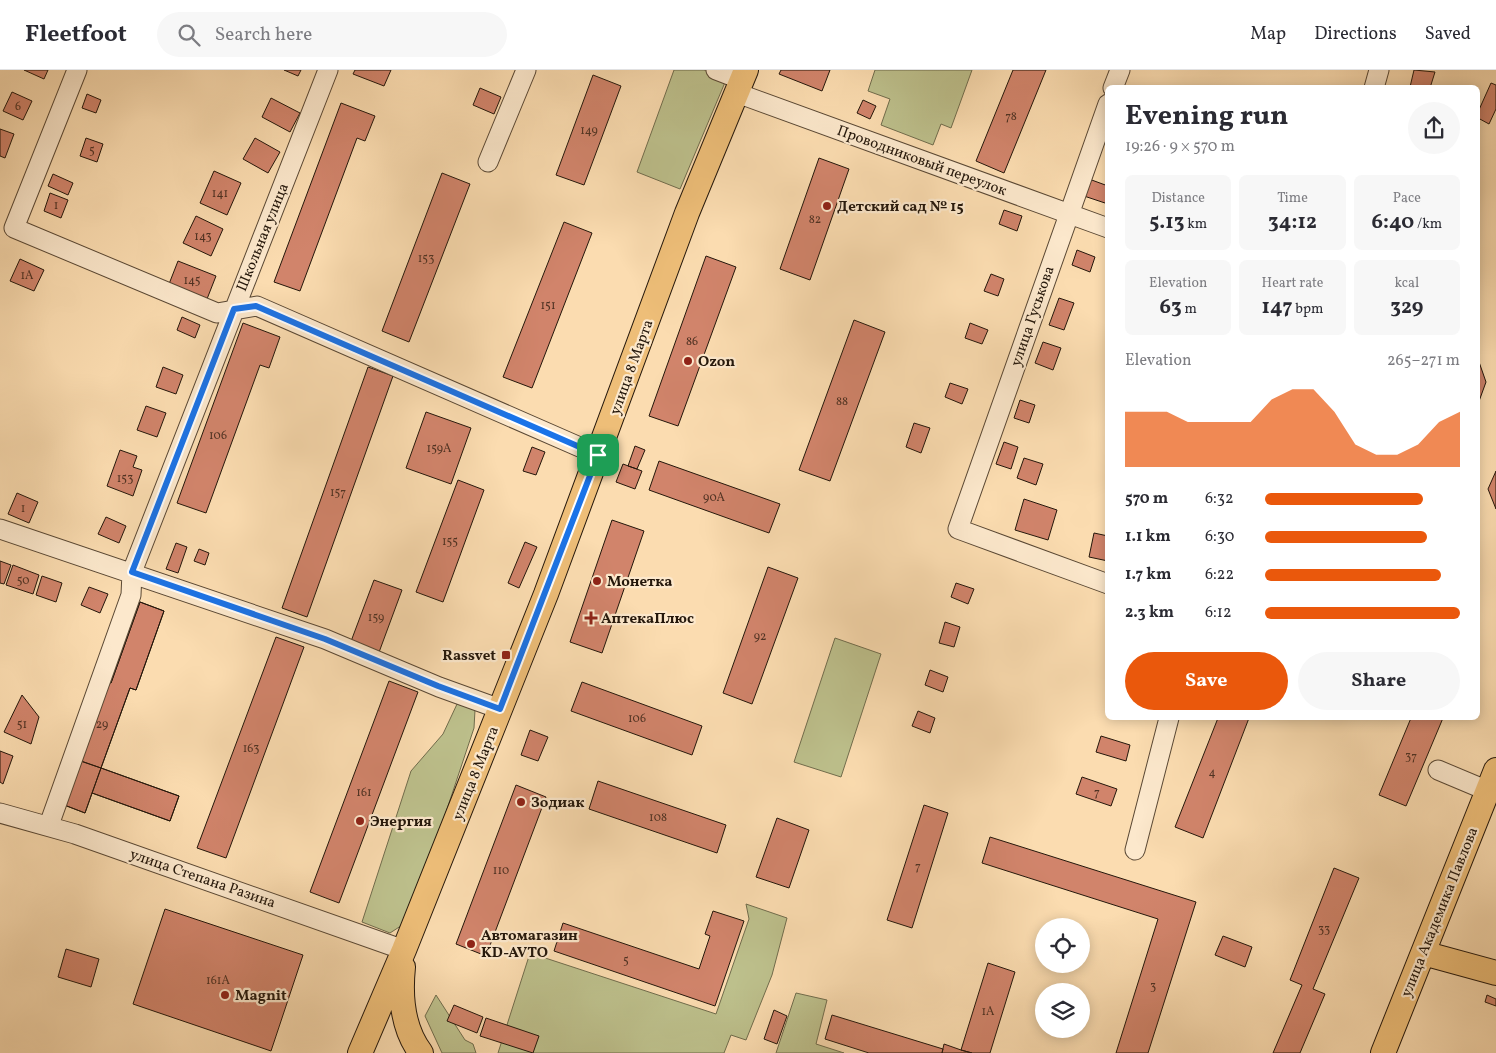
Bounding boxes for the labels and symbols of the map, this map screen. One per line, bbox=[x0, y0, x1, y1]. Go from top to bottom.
house number: 6 bbox=[15, 99, 21, 115]
house number: 78 bbox=[1005, 109, 1017, 125]
street label: Проводниковый переулок bbox=[834, 121, 1009, 202]
house number: 149 bbox=[580, 123, 598, 139]
house number: 5 bbox=[89, 143, 95, 159]
street label: Школьная улица bbox=[232, 180, 295, 295]
house number: 141 bbox=[212, 186, 228, 202]
place label: Детский сад № 15 bbox=[837, 197, 964, 218]
house number: 1 bbox=[54, 198, 58, 214]
marker: Детский сад № 15 bbox=[821, 200, 833, 212]
house number: 82 bbox=[809, 212, 821, 228]
house number: 143 bbox=[194, 229, 212, 245]
house number: 153 bbox=[418, 251, 434, 267]
street label: улица Гуськова bbox=[1006, 263, 1060, 370]
house number: 1А bbox=[20, 268, 34, 284]
house number: 145 bbox=[183, 273, 201, 289]
house number: 151 bbox=[540, 298, 556, 314]
street label: улица 8 Марта bbox=[605, 317, 659, 418]
house number: 86 bbox=[686, 334, 698, 350]
place label: Ozon bbox=[698, 352, 735, 373]
marker: Ozon bbox=[682, 355, 694, 367]
house number: 88 bbox=[836, 394, 848, 410]
house number: 106 bbox=[209, 428, 227, 444]
pin bbox=[577, 434, 619, 476]
house number: 159А bbox=[427, 441, 452, 457]
house number: 153 bbox=[117, 471, 133, 487]
house number: 157 bbox=[330, 485, 346, 501]
house number: 90А bbox=[703, 490, 726, 506]
house number: 1 bbox=[21, 501, 25, 517]
house number: 155 bbox=[442, 534, 458, 550]
place label: Монетка bbox=[607, 572, 672, 593]
house number: 50 bbox=[17, 573, 29, 589]
marker: Монетка bbox=[591, 575, 603, 587]
place label: АптекаПлюс bbox=[601, 609, 694, 630]
house number: 159 bbox=[368, 610, 384, 626]
marker: АптекаПлюс bbox=[585, 612, 597, 624]
house number: 92 bbox=[754, 629, 766, 645]
place label: Rassvet bbox=[442, 646, 496, 667]
marker: Rassvet bbox=[500, 649, 512, 661]
house number: 106 bbox=[628, 711, 646, 727]
house number: 51 bbox=[17, 717, 27, 733]
house number: 29 bbox=[96, 717, 108, 733]
street label: улица 8 Марта bbox=[448, 723, 505, 824]
house number: 163 bbox=[243, 741, 259, 757]
house number: 37 bbox=[1405, 749, 1417, 765]
house number: 4 bbox=[1208, 765, 1216, 781]
house number: 161 bbox=[356, 785, 372, 801]
house number: 7 bbox=[1094, 785, 1100, 801]
place label: Зодиак bbox=[531, 793, 584, 814]
marker: Зодиак bbox=[515, 796, 527, 808]
house number: 108 bbox=[649, 810, 667, 826]
place label: Энергия bbox=[370, 812, 432, 833]
marker: Энергия bbox=[354, 815, 366, 827]
street label: улица Академика Павлова bbox=[1397, 824, 1484, 1001]
street label: улица Степана Разина bbox=[127, 845, 278, 914]
house number: 7 bbox=[915, 859, 921, 875]
house number: 110 bbox=[493, 863, 509, 879]
house number: 33 bbox=[1318, 922, 1330, 938]
place label: Автомагазин KD-AVTO bbox=[481, 926, 578, 964]
marker: Автомагазин KD-AVTO bbox=[465, 938, 477, 950]
house number: 5 bbox=[623, 953, 629, 969]
house number: 161А bbox=[206, 973, 230, 989]
house number: 3 bbox=[1150, 979, 1156, 995]
place label: Magnit bbox=[235, 986, 287, 1007]
marker: Magnit bbox=[219, 989, 231, 1001]
house number: 1А bbox=[981, 1004, 995, 1020]

